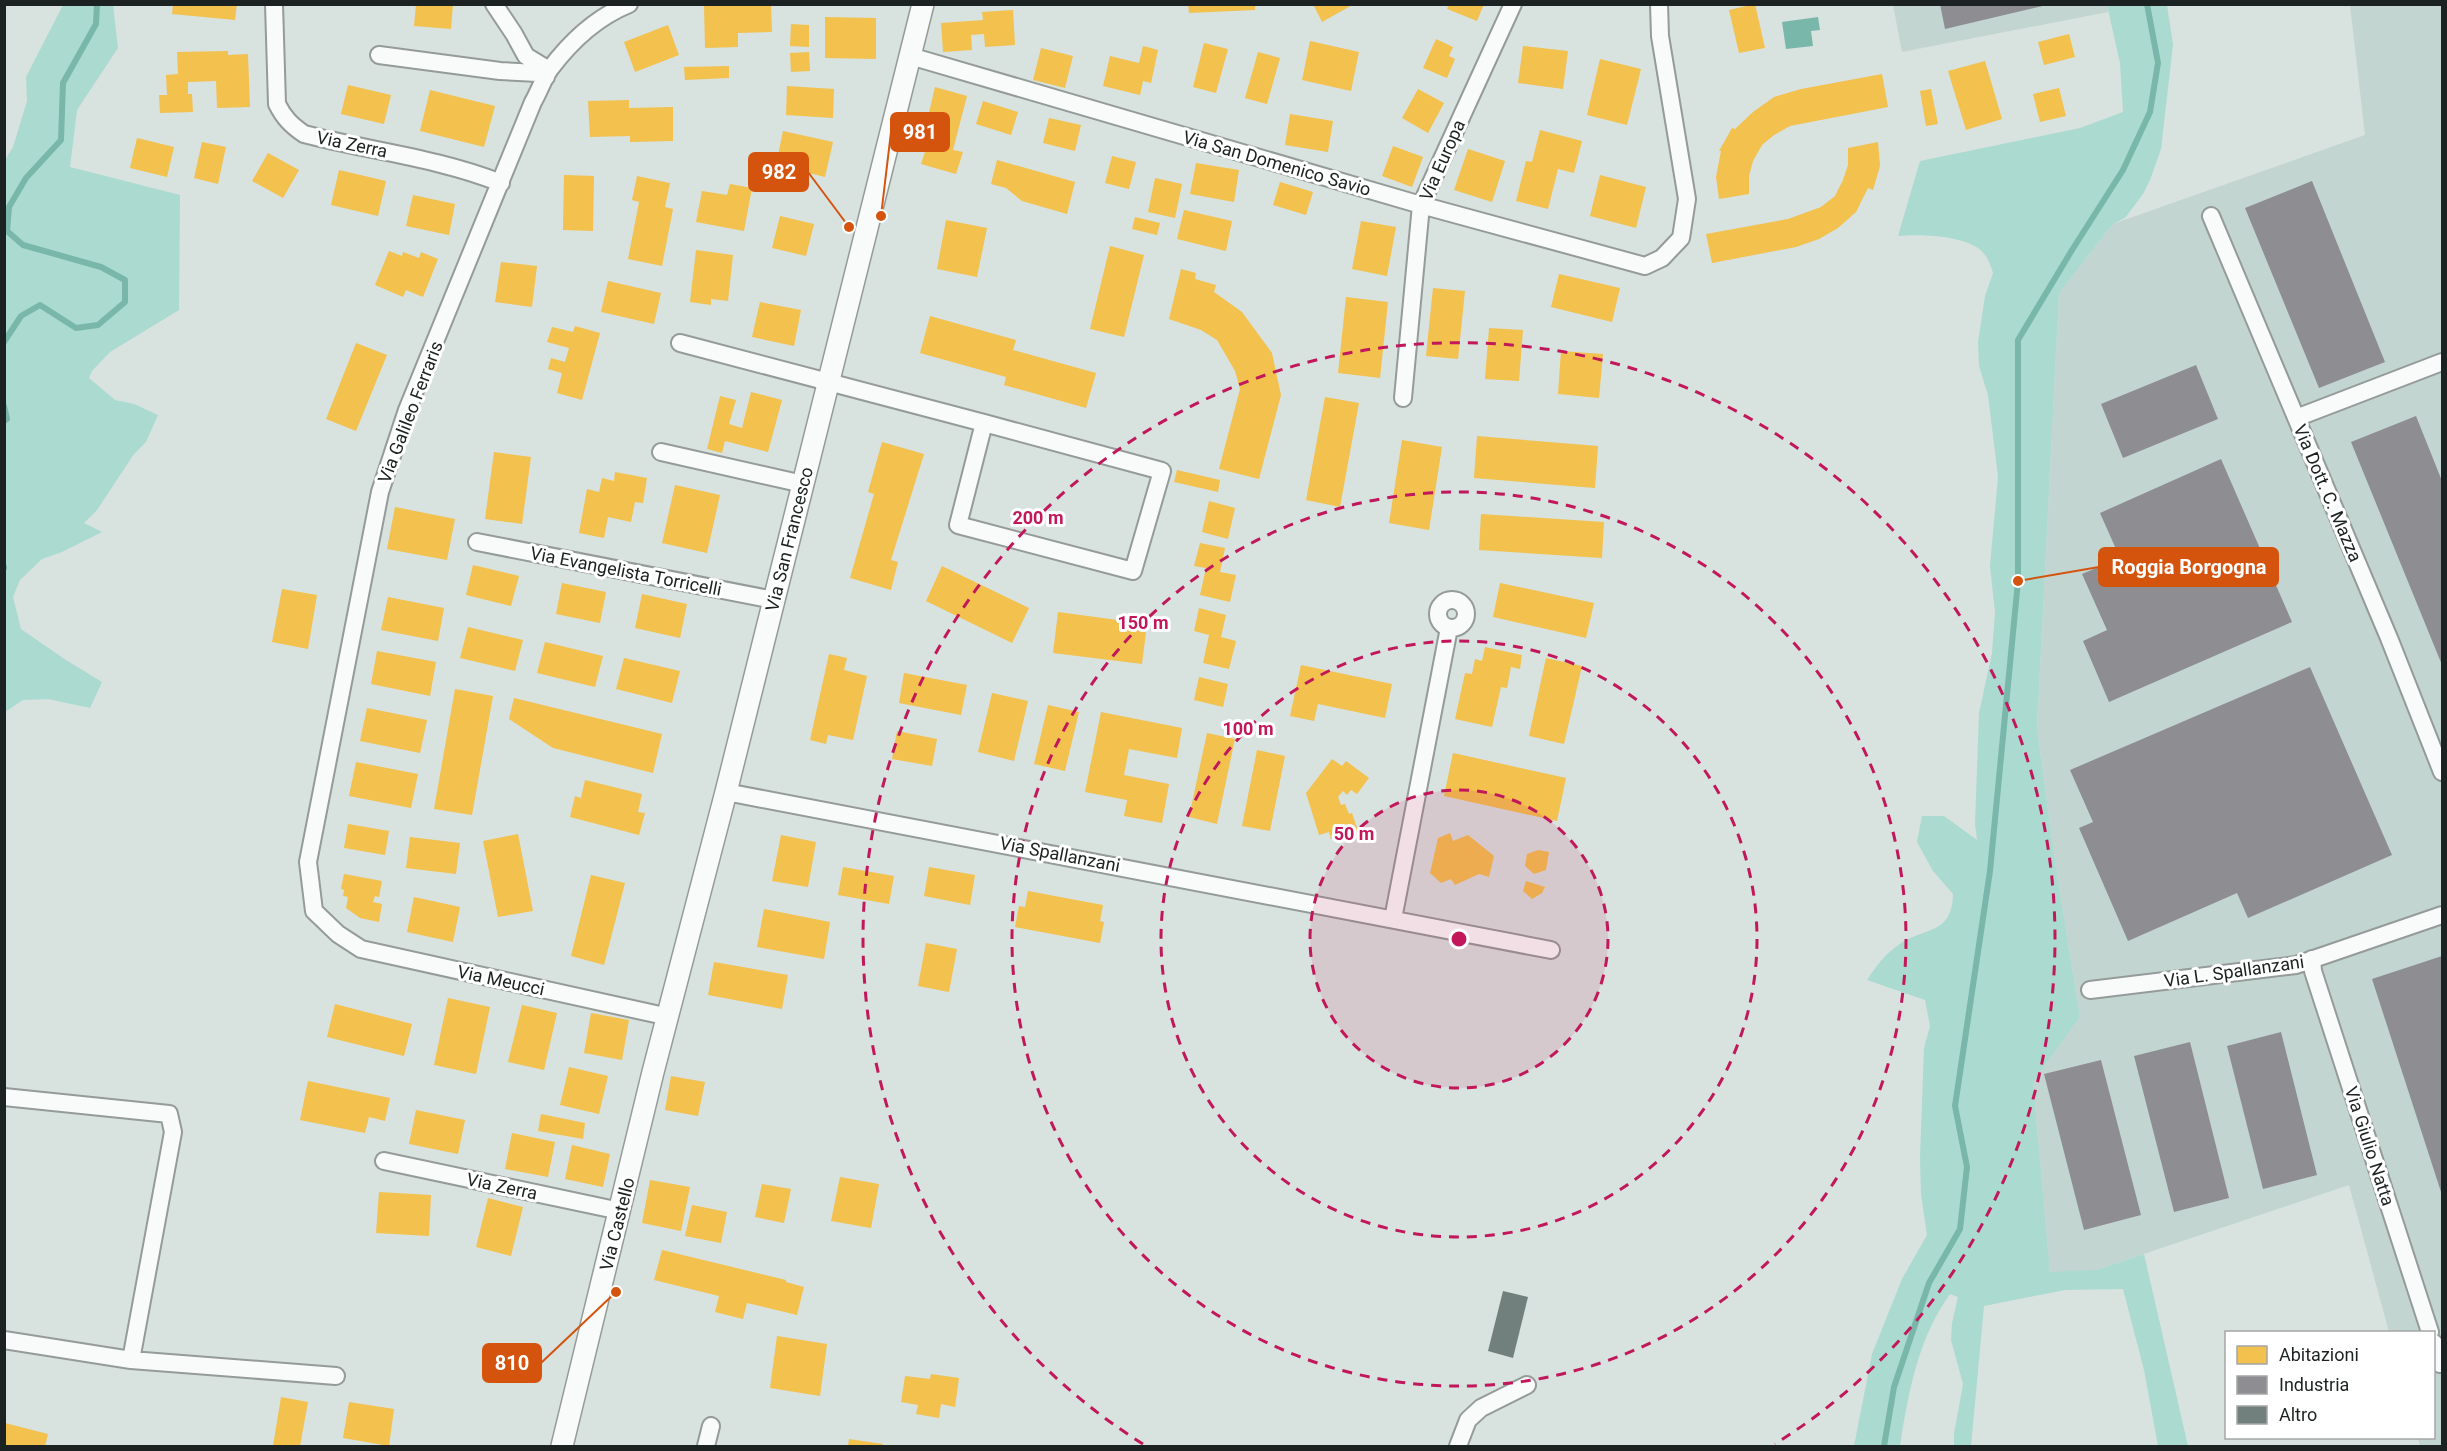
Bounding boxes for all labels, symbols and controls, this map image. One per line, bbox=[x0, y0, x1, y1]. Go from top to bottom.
callout: 981 bbox=[891, 113, 949, 151]
street label: Via Europa bbox=[1415, 116, 1469, 204]
text: 981 bbox=[903, 120, 937, 144]
street label: Via Zerra bbox=[315, 126, 389, 162]
street label: Via San Domenico Savio bbox=[1181, 126, 1373, 200]
callout: 982 bbox=[749, 153, 808, 191]
text: 982 bbox=[762, 160, 796, 184]
street label: Via Galileo Ferraris bbox=[373, 338, 447, 486]
street label: Via Dott. C. Mazza bbox=[2290, 421, 2366, 565]
street label: Via San Francesco bbox=[761, 465, 817, 613]
text: 200 m bbox=[1012, 507, 1064, 528]
street label: Via Evangelista Torricelli bbox=[528, 542, 724, 600]
callout: Roggia Borgogna bbox=[2099, 548, 2278, 586]
text: Roggia Borgogna bbox=[2111, 555, 2267, 579]
text: 150 m bbox=[1117, 612, 1169, 633]
text: 100 m bbox=[1222, 718, 1274, 739]
text: 50 m bbox=[1334, 823, 1374, 844]
street label: Via Spallanzani bbox=[998, 832, 1122, 876]
centre of rings bbox=[1449, 929, 1469, 949]
street label: Via L. Spallanzani bbox=[2163, 951, 2305, 991]
street label: Via Meucci bbox=[456, 961, 546, 999]
street label: Via Giulio Natta bbox=[2341, 1084, 2399, 1208]
street label: Via Zerra bbox=[465, 1168, 539, 1204]
street label: Via Castello bbox=[595, 1175, 639, 1273]
legend bbox=[2225, 1331, 2435, 1439]
callout: 810 bbox=[483, 1344, 541, 1382]
text: Abitazioni bbox=[2279, 1344, 2359, 1365]
text: 810 bbox=[495, 1351, 529, 1375]
text: Industria bbox=[2279, 1374, 2349, 1395]
text: Altro bbox=[2279, 1404, 2317, 1425]

